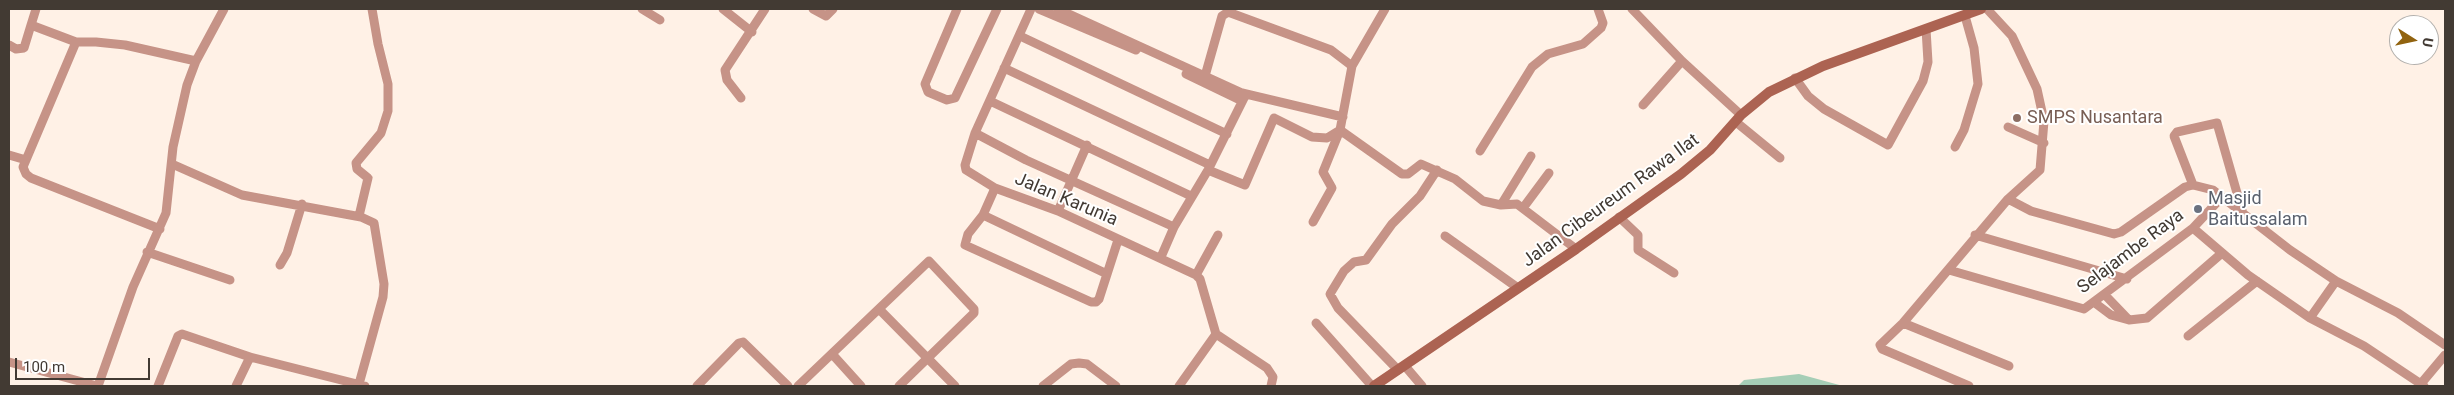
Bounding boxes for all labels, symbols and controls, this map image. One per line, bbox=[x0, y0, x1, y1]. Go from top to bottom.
north arrow bbox=[2389, 15, 2439, 65]
text: U bbox=[2419, 36, 2436, 48]
place label: SMPS Nusantara bbox=[2027, 107, 2163, 129]
marker: SMPS Nusantara bbox=[2011, 112, 2023, 124]
street label: Jalan Cibeureum Rawa Ilat bbox=[1518, 130, 1704, 272]
street label: Jalan Karunia bbox=[1011, 169, 1121, 231]
place label: Masjid Baitussalam bbox=[2208, 188, 2308, 230]
marker: Masjid Baitussalam bbox=[2192, 203, 2204, 215]
street label: Selajambe Raya bbox=[2074, 205, 2188, 299]
scale bar bbox=[18, 348, 152, 380]
text: 100 m bbox=[23, 358, 65, 376]

